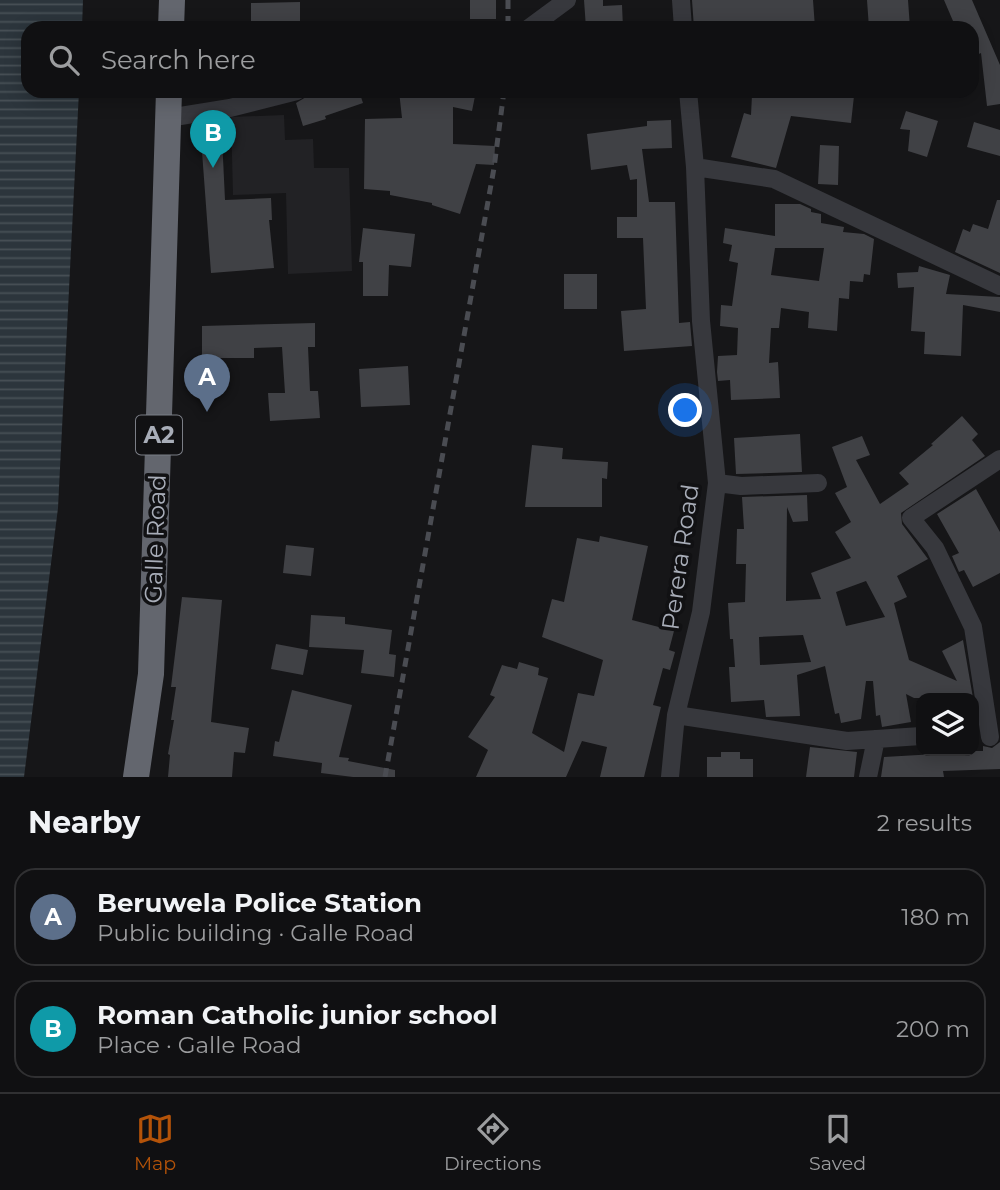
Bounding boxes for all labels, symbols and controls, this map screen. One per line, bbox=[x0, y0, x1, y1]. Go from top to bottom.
search box bbox=[21, 21, 979, 98]
icon: search bbox=[45, 41, 83, 79]
text: Search here bbox=[101, 44, 256, 76]
pin: B bbox=[190, 110, 236, 168]
pin: A bbox=[184, 354, 230, 412]
your location bbox=[668, 393, 702, 427]
road number: A2 bbox=[136, 416, 182, 454]
street label: Galle Road bbox=[138, 474, 172, 604]
street label: Perera Road bbox=[655, 482, 705, 632]
map controls bbox=[916, 693, 979, 756]
button: layers bbox=[916, 693, 979, 756]
text: Nearby bbox=[28, 804, 140, 841]
text: 2 results bbox=[877, 809, 972, 837]
text: Beruwela Police Station bbox=[97, 887, 422, 919]
text: A bbox=[44, 903, 62, 931]
text: 180 m bbox=[901, 903, 970, 931]
text: Public building · Galle Road bbox=[97, 919, 414, 947]
text: Roman Catholic junior school bbox=[97, 999, 498, 1031]
text: B bbox=[44, 1015, 62, 1043]
text: 200 m bbox=[896, 1015, 970, 1043]
text: Place · Galle Road bbox=[97, 1031, 302, 1059]
tab: Map bbox=[134, 1110, 176, 1175]
tab: Directions bbox=[444, 1110, 541, 1175]
tab: Saved bbox=[809, 1110, 866, 1175]

